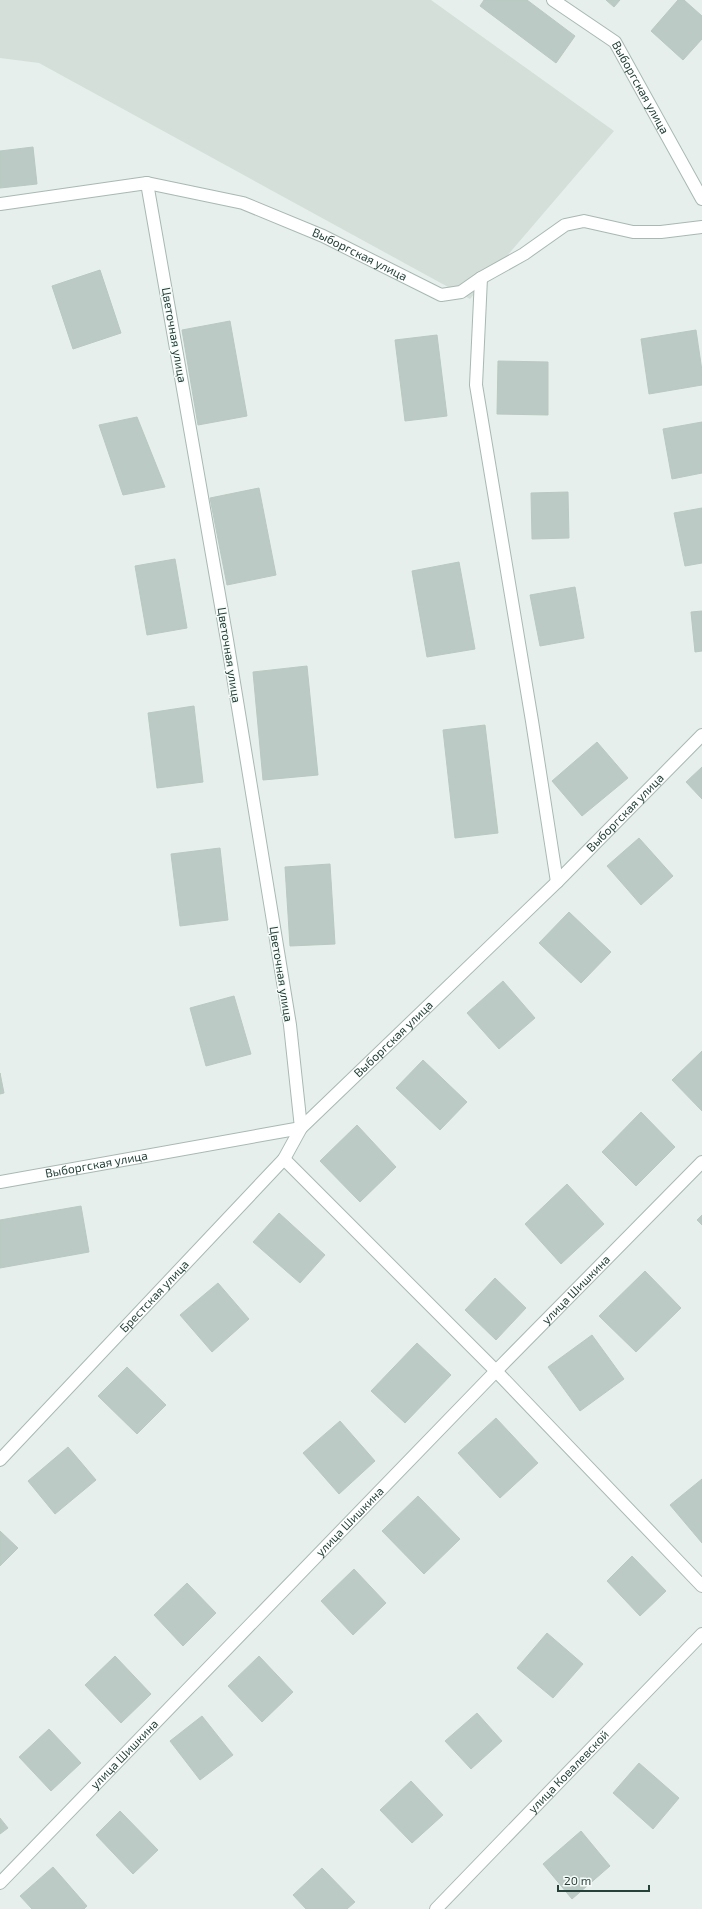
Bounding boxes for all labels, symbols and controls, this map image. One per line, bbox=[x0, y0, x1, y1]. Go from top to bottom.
street label: Выборгская улица bbox=[610, 38, 672, 136]
street label: Выборгская улица bbox=[310, 224, 410, 283]
street label: Цветочная улица bbox=[159, 286, 190, 384]
street label: Цветочная улица bbox=[215, 606, 244, 704]
street label: Выборгская улица bbox=[583, 770, 666, 854]
street label: Цветочная улица bbox=[267, 925, 296, 1023]
street label: Выборгская улица bbox=[350, 997, 435, 1080]
street label: Выборгская улица bbox=[44, 1148, 149, 1180]
street label: улица Шишкина bbox=[538, 1252, 612, 1327]
street label: Брестская улица bbox=[116, 1257, 191, 1335]
street label: улица Шишкина bbox=[313, 1483, 386, 1559]
street label: улица Шишкина bbox=[87, 1716, 161, 1792]
street label: улица Ковалевской bbox=[525, 1727, 611, 1816]
scale bar bbox=[558, 1867, 649, 1893]
text: 20 m bbox=[564, 1873, 591, 1887]

